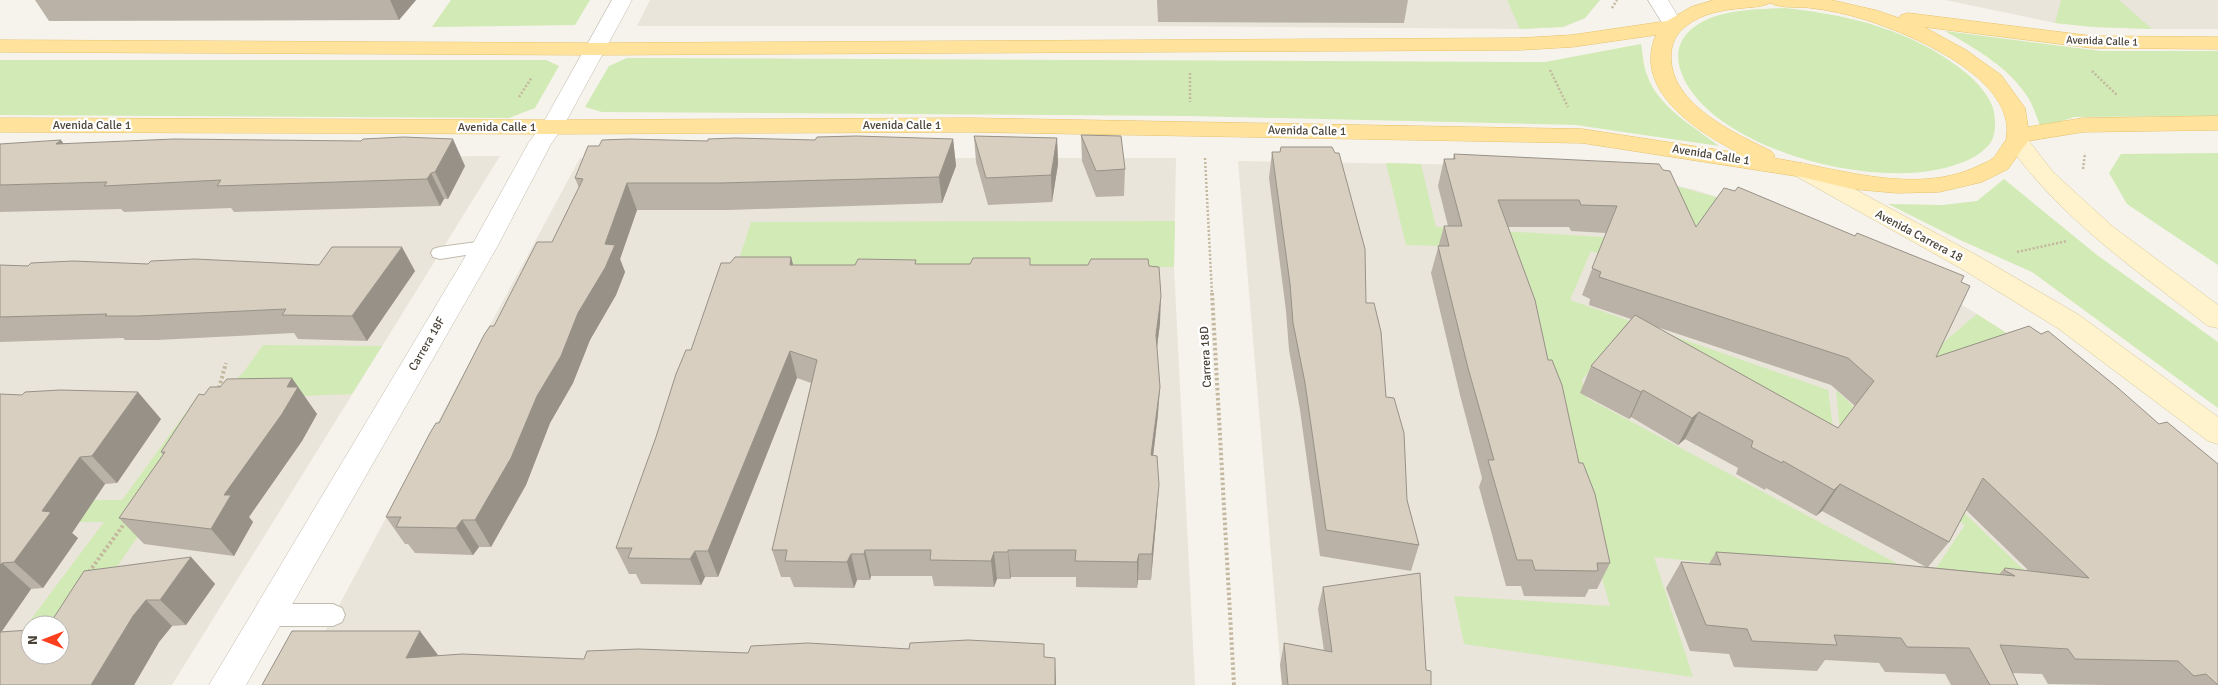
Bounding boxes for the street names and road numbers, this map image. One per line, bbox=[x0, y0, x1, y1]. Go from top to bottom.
street label: Avenida Calle 1 bbox=[2066, 33, 2138, 49]
street label: Avenida Calle 1 bbox=[53, 118, 131, 133]
street label: Avenida Calle 1 bbox=[863, 118, 941, 133]
street label: Avenida Calle 1 bbox=[458, 120, 536, 135]
street label: Avenida Calle 1 bbox=[1268, 123, 1346, 139]
street label: Avenida Calle 1 bbox=[1671, 141, 1751, 169]
street label: Avenida Carrera 18 bbox=[1873, 207, 1965, 265]
street label: Carrera 18F bbox=[405, 314, 449, 374]
street label: Carrera 18D bbox=[1197, 326, 1215, 388]

